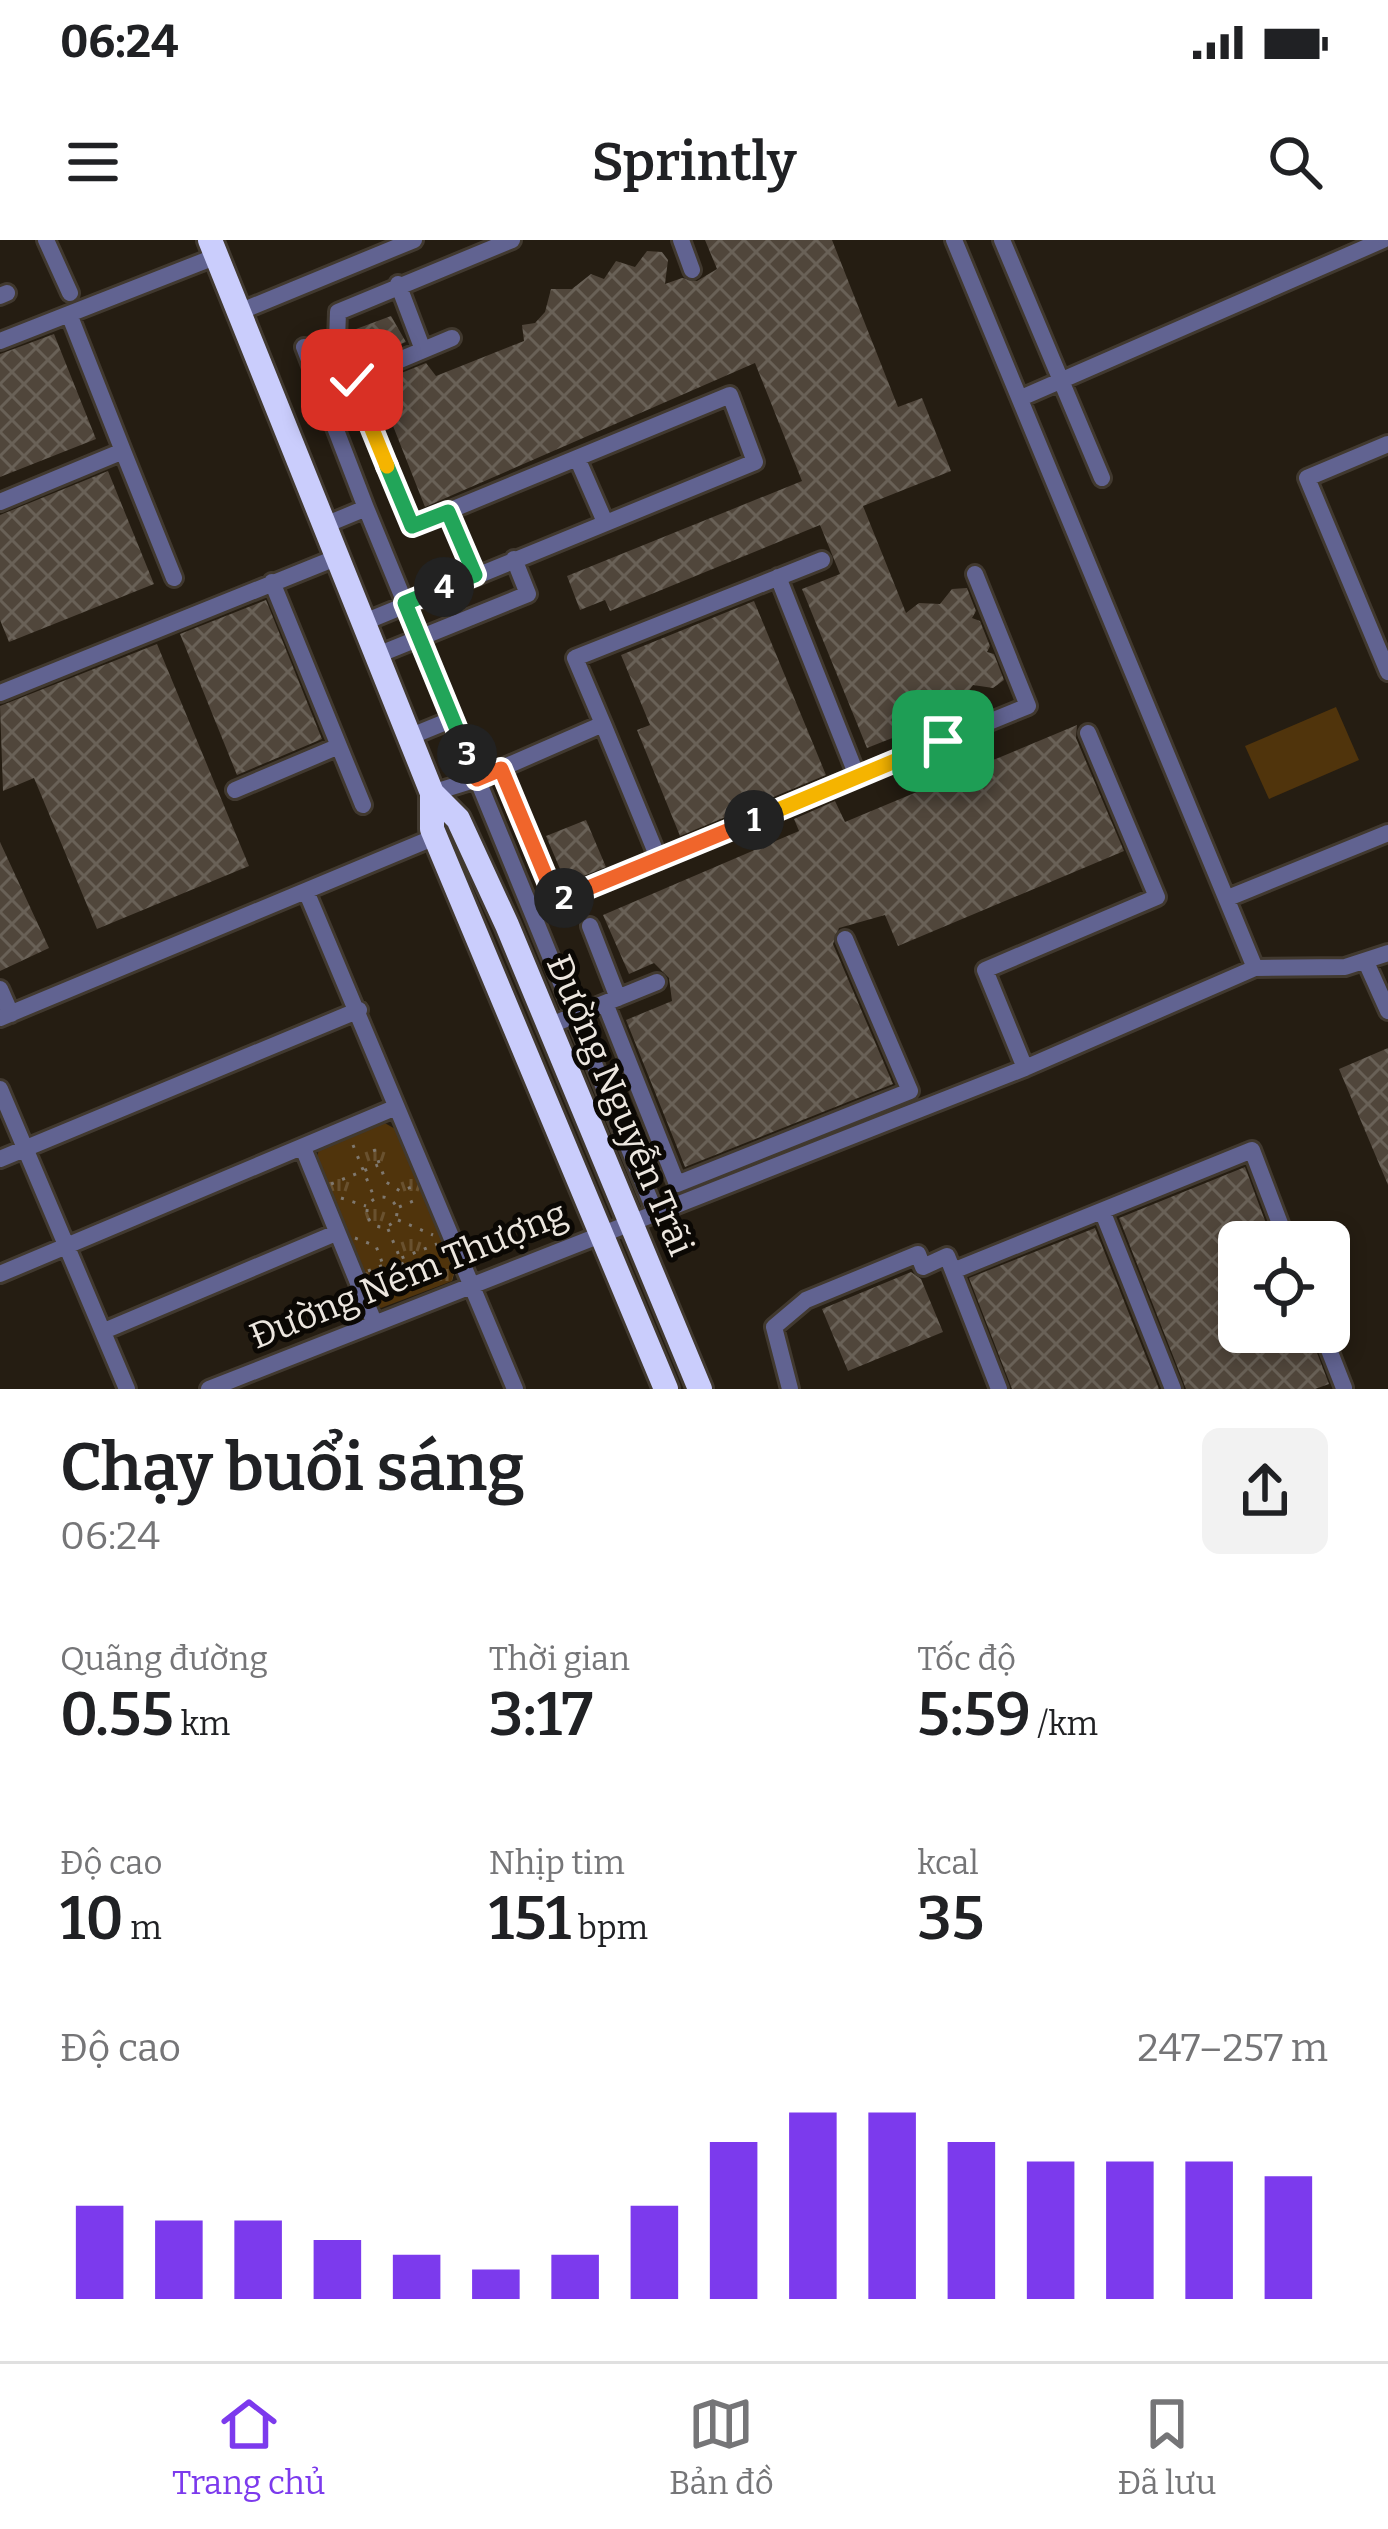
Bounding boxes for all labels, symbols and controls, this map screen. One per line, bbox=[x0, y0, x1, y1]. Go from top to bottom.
text: 06:24 bbox=[60, 15, 178, 69]
icon: menu bbox=[60, 129, 126, 195]
icon: search bbox=[1262, 129, 1328, 195]
text: Sprintly bbox=[592, 130, 796, 194]
pin bbox=[301, 329, 403, 431]
icon: check bbox=[319, 347, 385, 413]
pin: 4 bbox=[414, 557, 474, 617]
text: 4 bbox=[434, 567, 454, 607]
pin bbox=[892, 690, 994, 792]
icon: arrive bbox=[910, 708, 976, 774]
pin: 3 bbox=[437, 724, 497, 784]
text: 3 bbox=[457, 734, 477, 774]
pin: 1 bbox=[724, 790, 784, 850]
text: 1 bbox=[747, 800, 761, 840]
pin: 2 bbox=[534, 868, 594, 928]
text: 2 bbox=[555, 878, 573, 918]
street label: Đường Nguyễn Trãi bbox=[537, 948, 703, 1262]
street label: Đường Ném Thượng bbox=[244, 1191, 573, 1359]
map controls bbox=[1218, 1221, 1350, 1353]
button: locate bbox=[1218, 1221, 1350, 1353]
text: Chạy buổi sáng bbox=[60, 1428, 525, 1507]
button: share bbox=[1202, 1428, 1328, 1554]
text: 06:24 bbox=[60, 1513, 160, 1559]
text: Quãng đường bbox=[60, 1639, 268, 1679]
text: Thời gian bbox=[489, 1639, 630, 1679]
text: Tốc độ bbox=[917, 1639, 1016, 1679]
text: 0.55 bbox=[60, 1679, 174, 1751]
text: 3:17 bbox=[489, 1679, 593, 1751]
text: 5:59 bbox=[917, 1679, 1031, 1751]
text: km bbox=[174, 1704, 230, 1744]
text: /km bbox=[1031, 1704, 1098, 1744]
text: Độ cao bbox=[60, 1843, 162, 1883]
text: Nhịp tim bbox=[489, 1843, 625, 1883]
text: kcal bbox=[917, 1843, 979, 1883]
text: 10 bbox=[60, 1883, 124, 1955]
text: 151 bbox=[489, 1883, 571, 1955]
text: 35 bbox=[917, 1883, 984, 1955]
text: m bbox=[124, 1908, 162, 1948]
text: bpm bbox=[571, 1908, 648, 1948]
text: Độ cao bbox=[60, 2025, 181, 2071]
text: 247–257 m bbox=[1137, 2025, 1328, 2071]
tab: Trang chủ bbox=[172, 2391, 325, 2503]
tab: Bản đồ bbox=[669, 2391, 774, 2503]
tab: Đã lưu bbox=[1117, 2391, 1216, 2503]

